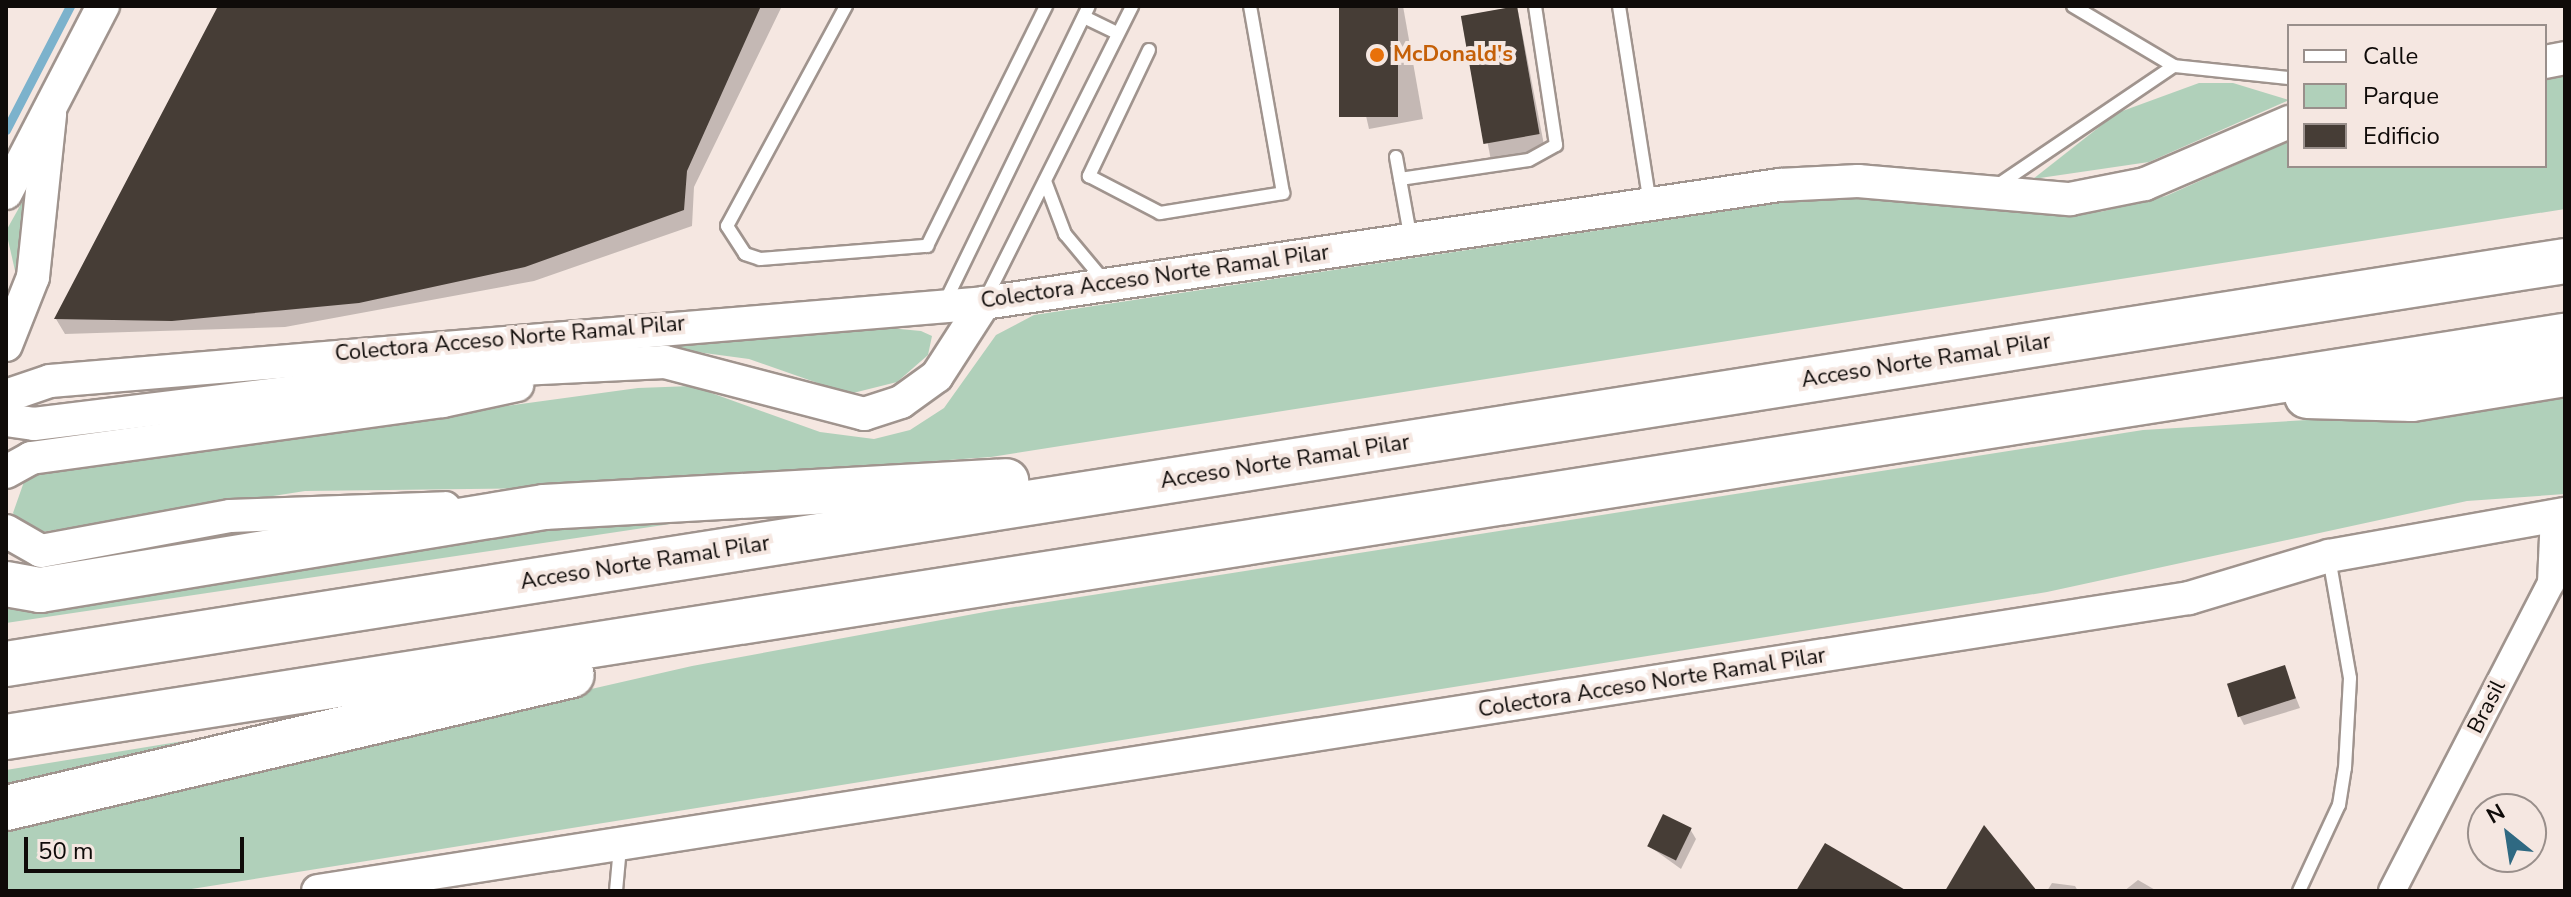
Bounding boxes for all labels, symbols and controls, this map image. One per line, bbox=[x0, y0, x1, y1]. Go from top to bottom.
legend bbox=[2287, 24, 2547, 168]
text: Calle bbox=[2363, 40, 2418, 72]
place label: McDonald's bbox=[1393, 42, 1513, 68]
marker: McDonald's bbox=[1368, 46, 1386, 64]
text: Parque bbox=[2363, 80, 2439, 112]
text: Edificio bbox=[2363, 120, 2440, 152]
street label: Colectora Acceso Norte Ramal Pilar bbox=[979, 239, 1331, 315]
street label: Colectora Acceso Norte Ramal Pilar bbox=[334, 311, 686, 367]
street label: Acceso Norte Ramal Pilar bbox=[1799, 328, 2053, 394]
street label: Acceso Norte Ramal Pilar bbox=[1158, 429, 1412, 495]
street label: Acceso Norte Ramal Pilar bbox=[518, 530, 772, 596]
street label: Colectora Acceso Norte Ramal Pilar bbox=[1476, 642, 1828, 724]
street label: Brasil bbox=[2462, 676, 2512, 738]
north arrow bbox=[2467, 793, 2547, 873]
text: N bbox=[2481, 797, 2511, 831]
scale bar bbox=[28, 821, 248, 871]
text: 50 m bbox=[38, 835, 94, 867]

